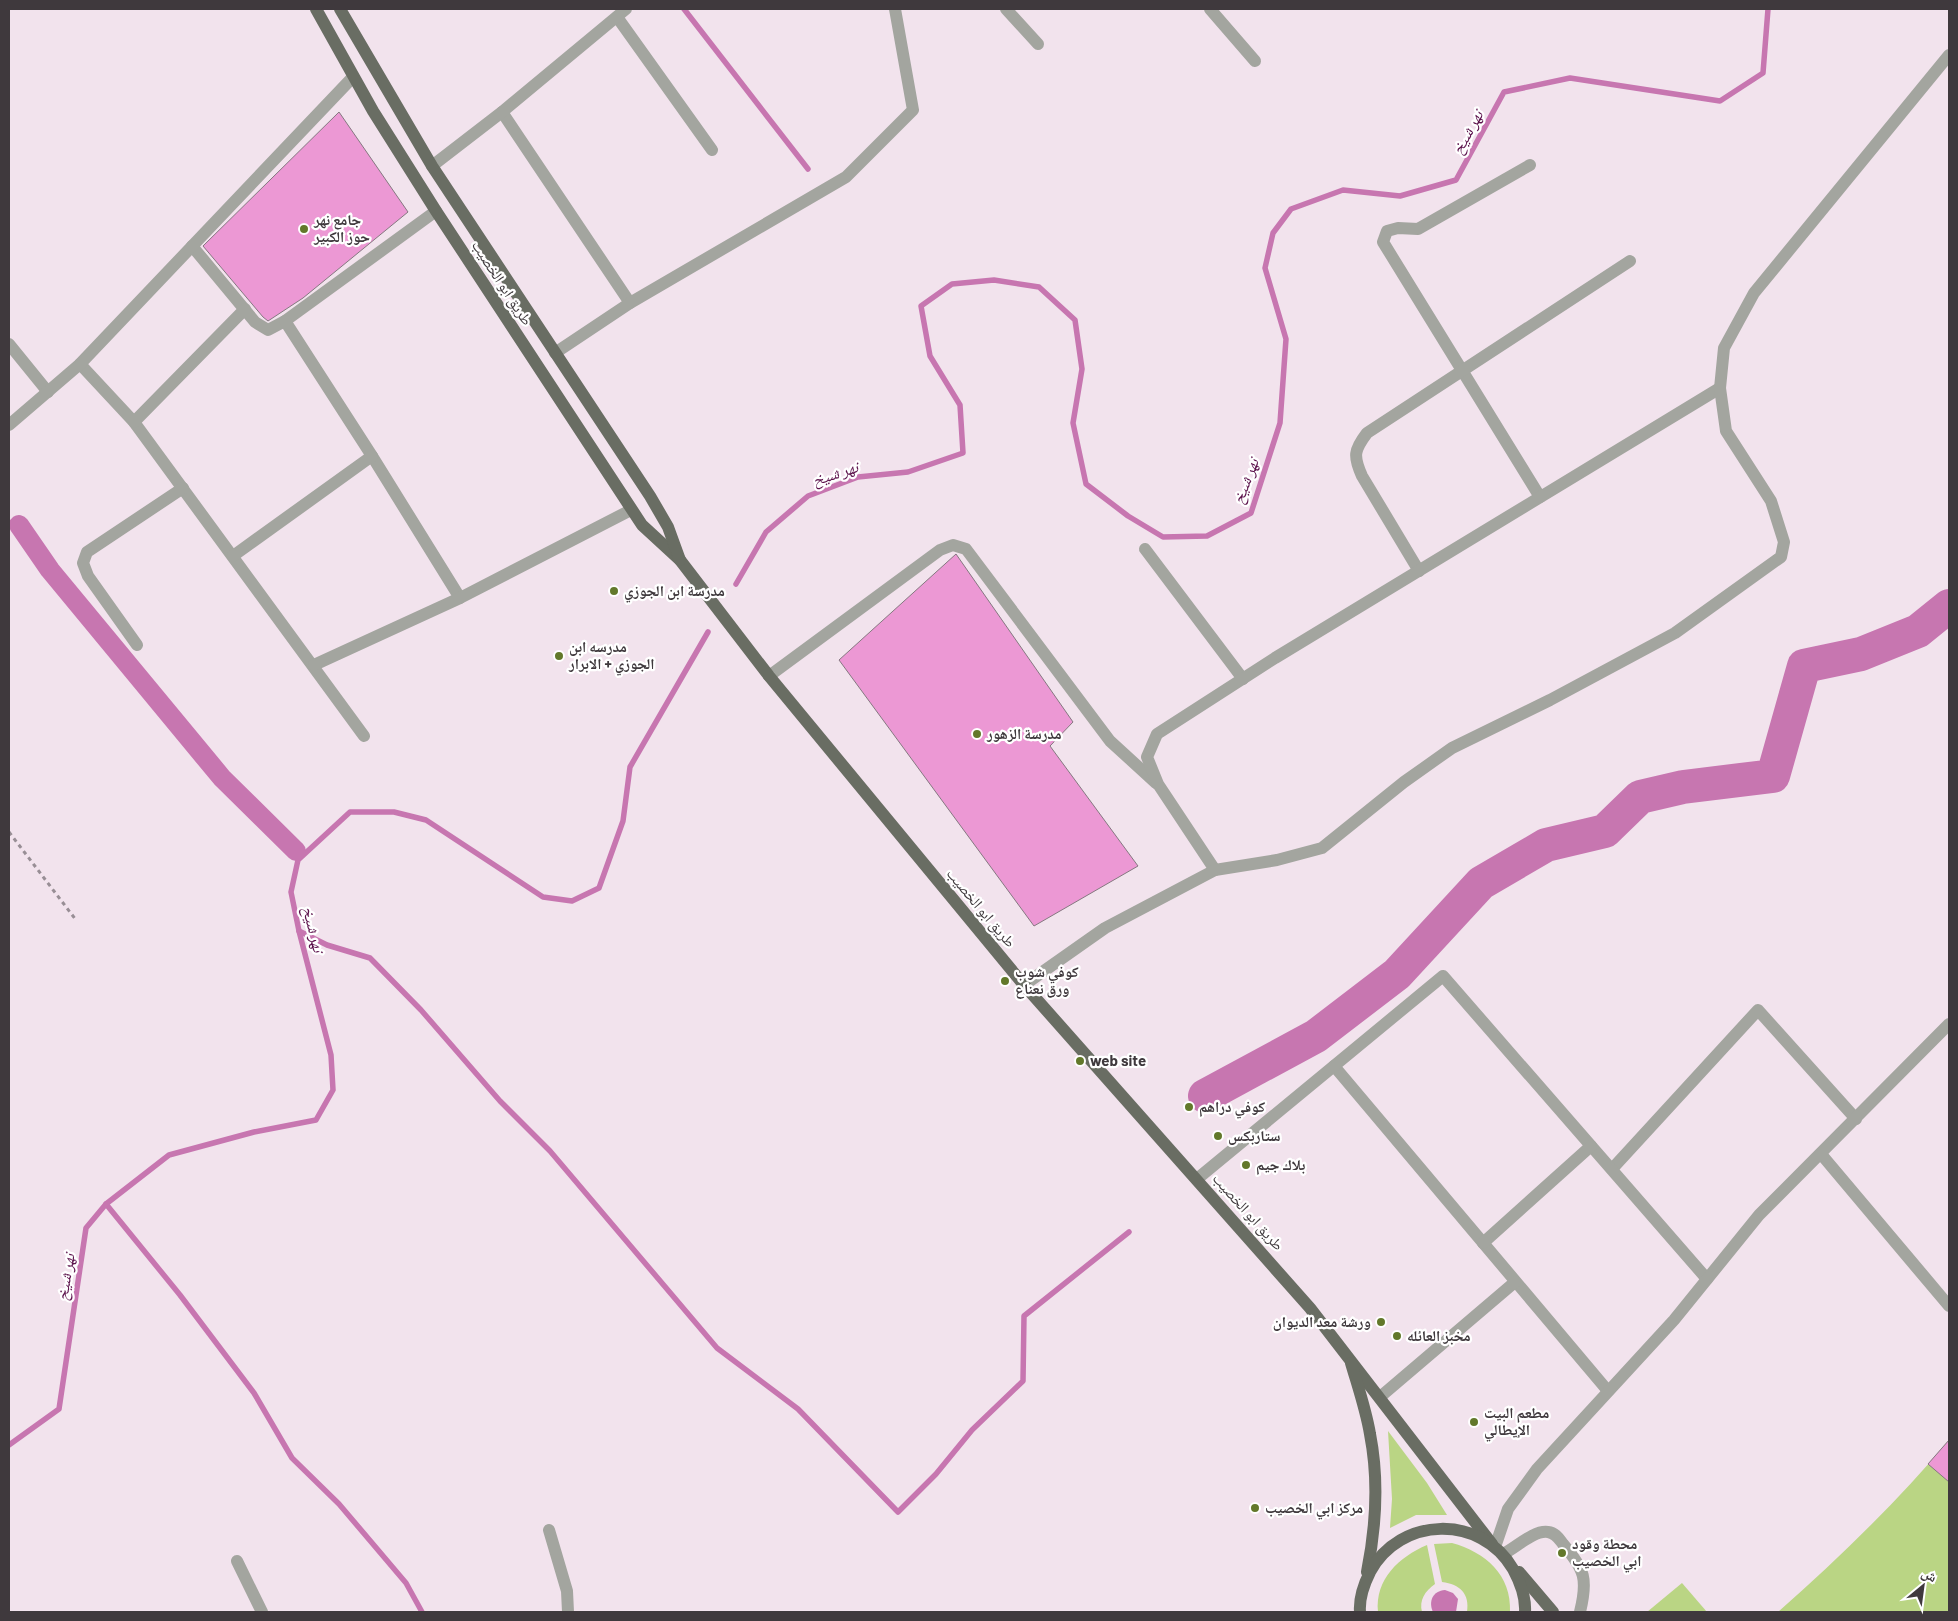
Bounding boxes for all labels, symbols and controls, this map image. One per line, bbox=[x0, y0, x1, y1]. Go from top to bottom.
water label: نهر شيخ bbox=[1447, 104, 1489, 158]
place label: جامع نهر حوز الكبير bbox=[313, 210, 370, 246]
marker: جامع نهر حوز الكبير bbox=[298, 223, 310, 235]
street label: طريق ابو الخصيب bbox=[467, 237, 537, 329]
water label: نهر شيخ bbox=[1227, 453, 1265, 507]
water label: نهر شيخ bbox=[810, 455, 863, 491]
place label: مدرسة ابن الجوزي bbox=[624, 581, 725, 603]
marker: مدرسة ابن الجوزي bbox=[608, 585, 620, 597]
place label: مدرسه ابن الجوزي + الابرار bbox=[568, 637, 655, 676]
marker: مدرسه ابن الجوزي + الابرار bbox=[553, 650, 565, 662]
place label: مدرسة الزهور bbox=[986, 724, 1062, 742]
marker: مدرسة الزهور bbox=[971, 728, 983, 740]
street label: طريق ابو الخصيب bbox=[942, 864, 1020, 952]
water label: نهر شيخ bbox=[298, 904, 330, 957]
place label: كوفي شوب ورق نعناع bbox=[1015, 962, 1079, 999]
marker: كوفي شوب ورق نعناع bbox=[999, 975, 1011, 987]
place label: web site bbox=[1090, 1051, 1146, 1069]
marker: web site bbox=[1074, 1055, 1086, 1067]
place label: كوفي دراهم bbox=[1199, 1097, 1266, 1119]
marker: كوفي دراهم bbox=[1183, 1101, 1195, 1113]
place label: ستاربكس bbox=[1228, 1126, 1281, 1145]
marker: ستاربكس bbox=[1212, 1130, 1224, 1142]
place label: بلاك جيم bbox=[1256, 1155, 1305, 1175]
marker: بلاك جيم bbox=[1240, 1159, 1252, 1171]
street label: طريق ابو الخصيب bbox=[1208, 1169, 1288, 1255]
water label: نهر شيخ bbox=[51, 1250, 80, 1302]
place label: ورشة معد الديوان bbox=[1273, 1312, 1371, 1331]
marker: ورشة معد الديوان bbox=[1375, 1316, 1387, 1328]
place label: مخبز العائله bbox=[1407, 1326, 1471, 1345]
marker: مخبز العائله bbox=[1391, 1330, 1403, 1342]
place label: مطعم البيت الإيطالي bbox=[1484, 1403, 1549, 1442]
marker: مطعم البيت الإيطالي bbox=[1468, 1416, 1480, 1428]
place label: مركز ابي الخصيب bbox=[1265, 1498, 1363, 1520]
marker: مركز ابي الخصيب bbox=[1249, 1502, 1261, 1514]
place label: محطة وقود ابي الخصيب bbox=[1572, 1534, 1641, 1573]
marker: محطة وقود ابي الخصيب bbox=[1556, 1547, 1568, 1559]
north arrow bbox=[1898, 1561, 1948, 1611]
text: ش bbox=[1918, 1563, 1940, 1586]

